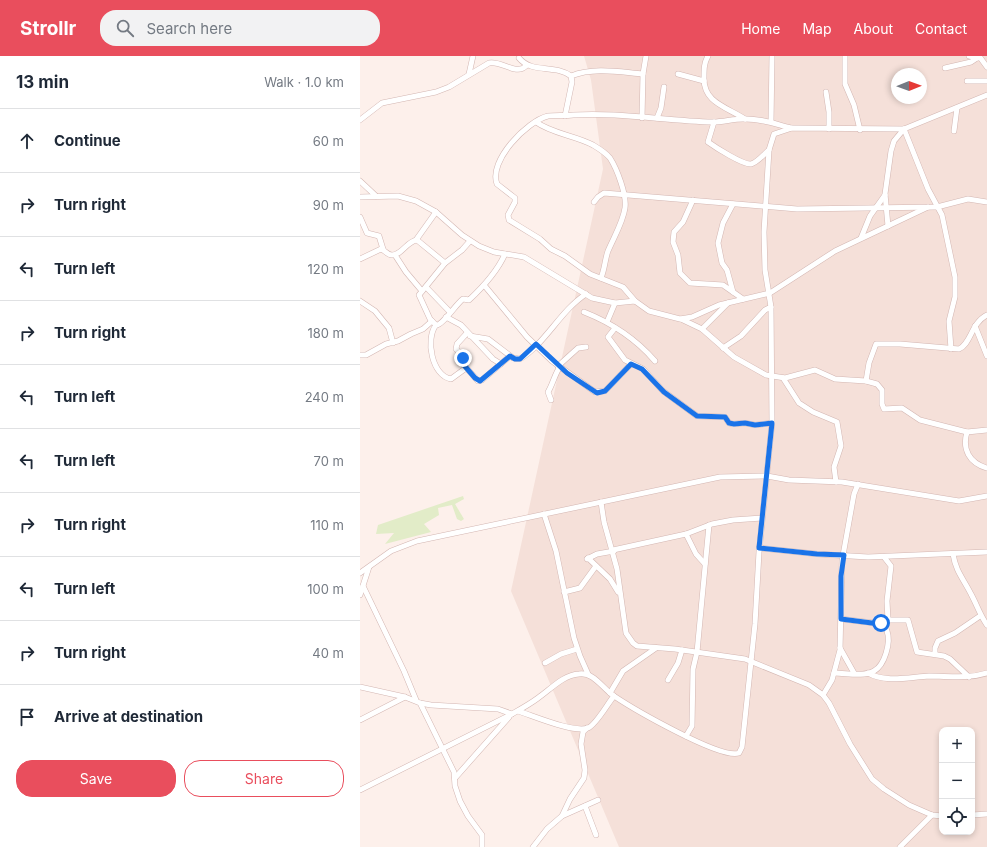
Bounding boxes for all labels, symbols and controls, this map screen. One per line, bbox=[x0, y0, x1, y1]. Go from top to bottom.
search box bbox=[100, 10, 380, 46]
text: Strollr bbox=[20, 17, 76, 40]
icon: search bbox=[114, 17, 136, 39]
text: Search here bbox=[146, 19, 232, 38]
text: Home bbox=[741, 20, 780, 37]
text: Map bbox=[802, 20, 832, 37]
text: About bbox=[854, 20, 893, 37]
text: Contact bbox=[915, 20, 967, 37]
north arrow bbox=[891, 68, 927, 104]
text: 13 min bbox=[16, 72, 69, 92]
text: Walk · 1.0 km bbox=[264, 74, 344, 90]
icon: ahead bbox=[16, 130, 38, 152]
text: Continue bbox=[54, 131, 121, 150]
text: 60 m bbox=[313, 133, 344, 149]
icon: right bbox=[16, 194, 38, 216]
text: Turn right bbox=[54, 195, 126, 214]
text: 90 m bbox=[313, 197, 344, 213]
icon: left bbox=[16, 258, 38, 280]
text: Turn left bbox=[54, 259, 115, 278]
text: 120 m bbox=[308, 261, 344, 277]
icon: right bbox=[16, 322, 38, 344]
text: Turn right bbox=[54, 323, 126, 342]
text: 180 m bbox=[307, 325, 344, 341]
route end bbox=[454, 349, 472, 367]
icon: left bbox=[16, 386, 38, 408]
text: Turn left bbox=[54, 387, 115, 406]
text: 240 m bbox=[305, 389, 344, 405]
icon: left bbox=[16, 450, 38, 472]
text: Turn left bbox=[54, 451, 115, 470]
text: 70 m bbox=[314, 453, 344, 469]
icon: right bbox=[16, 514, 38, 536]
text: Turn right bbox=[54, 515, 126, 534]
text: 110 m bbox=[310, 517, 344, 533]
icon: left bbox=[16, 578, 38, 600]
text: Turn left bbox=[54, 579, 115, 598]
text: 100 m bbox=[307, 581, 344, 597]
route start bbox=[872, 614, 890, 632]
icon: right bbox=[16, 642, 38, 664]
text: Turn right bbox=[54, 643, 126, 662]
text: 40 m bbox=[312, 645, 344, 661]
icon: arrive bbox=[16, 706, 38, 728]
text: Arrive at destination bbox=[54, 707, 203, 726]
map controls bbox=[939, 727, 975, 835]
button: + bbox=[939, 727, 975, 763]
button: Save bbox=[16, 760, 176, 797]
button: Share bbox=[184, 760, 344, 797]
button: − bbox=[939, 763, 975, 799]
button: locate bbox=[939, 799, 975, 835]

